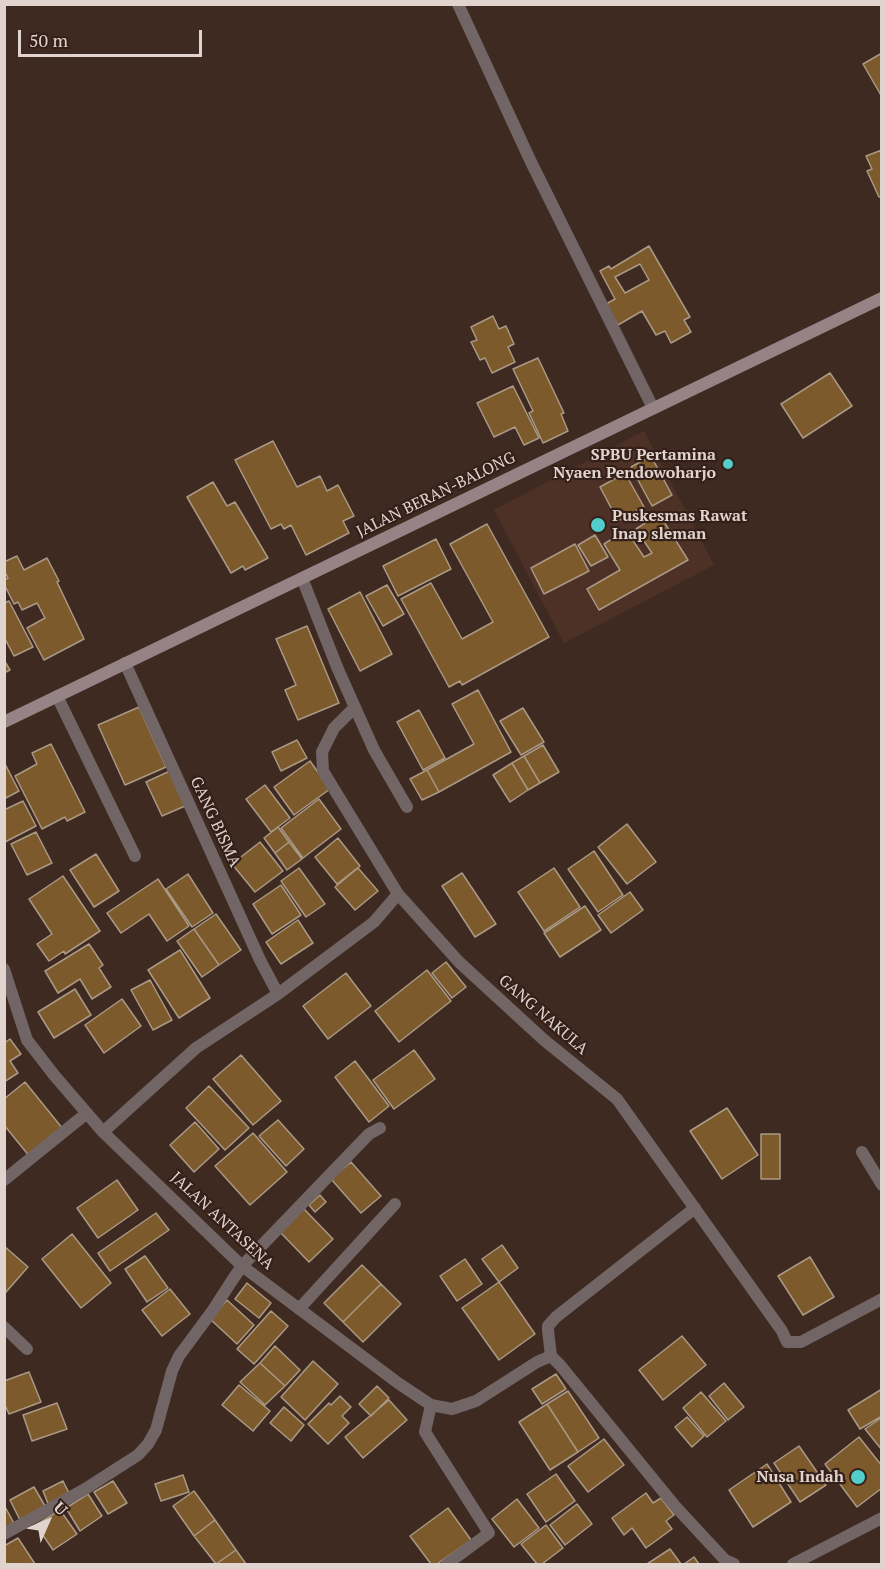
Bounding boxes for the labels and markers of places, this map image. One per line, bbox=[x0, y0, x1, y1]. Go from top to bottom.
place label: SPBU Pertamina Nyaen Pendowoharjo bbox=[553, 445, 716, 483]
marker: SPBU Pertamina Nyaen Pendowoharjo bbox=[721, 457, 735, 471]
place label: Puskesmas Rawat Inap sleman bbox=[612, 506, 747, 544]
marker: Puskesmas Rawat Inap sleman bbox=[589, 516, 607, 534]
place label: Nusa Indah bbox=[756, 1467, 844, 1487]
marker: Nusa Indah bbox=[849, 1468, 867, 1486]

